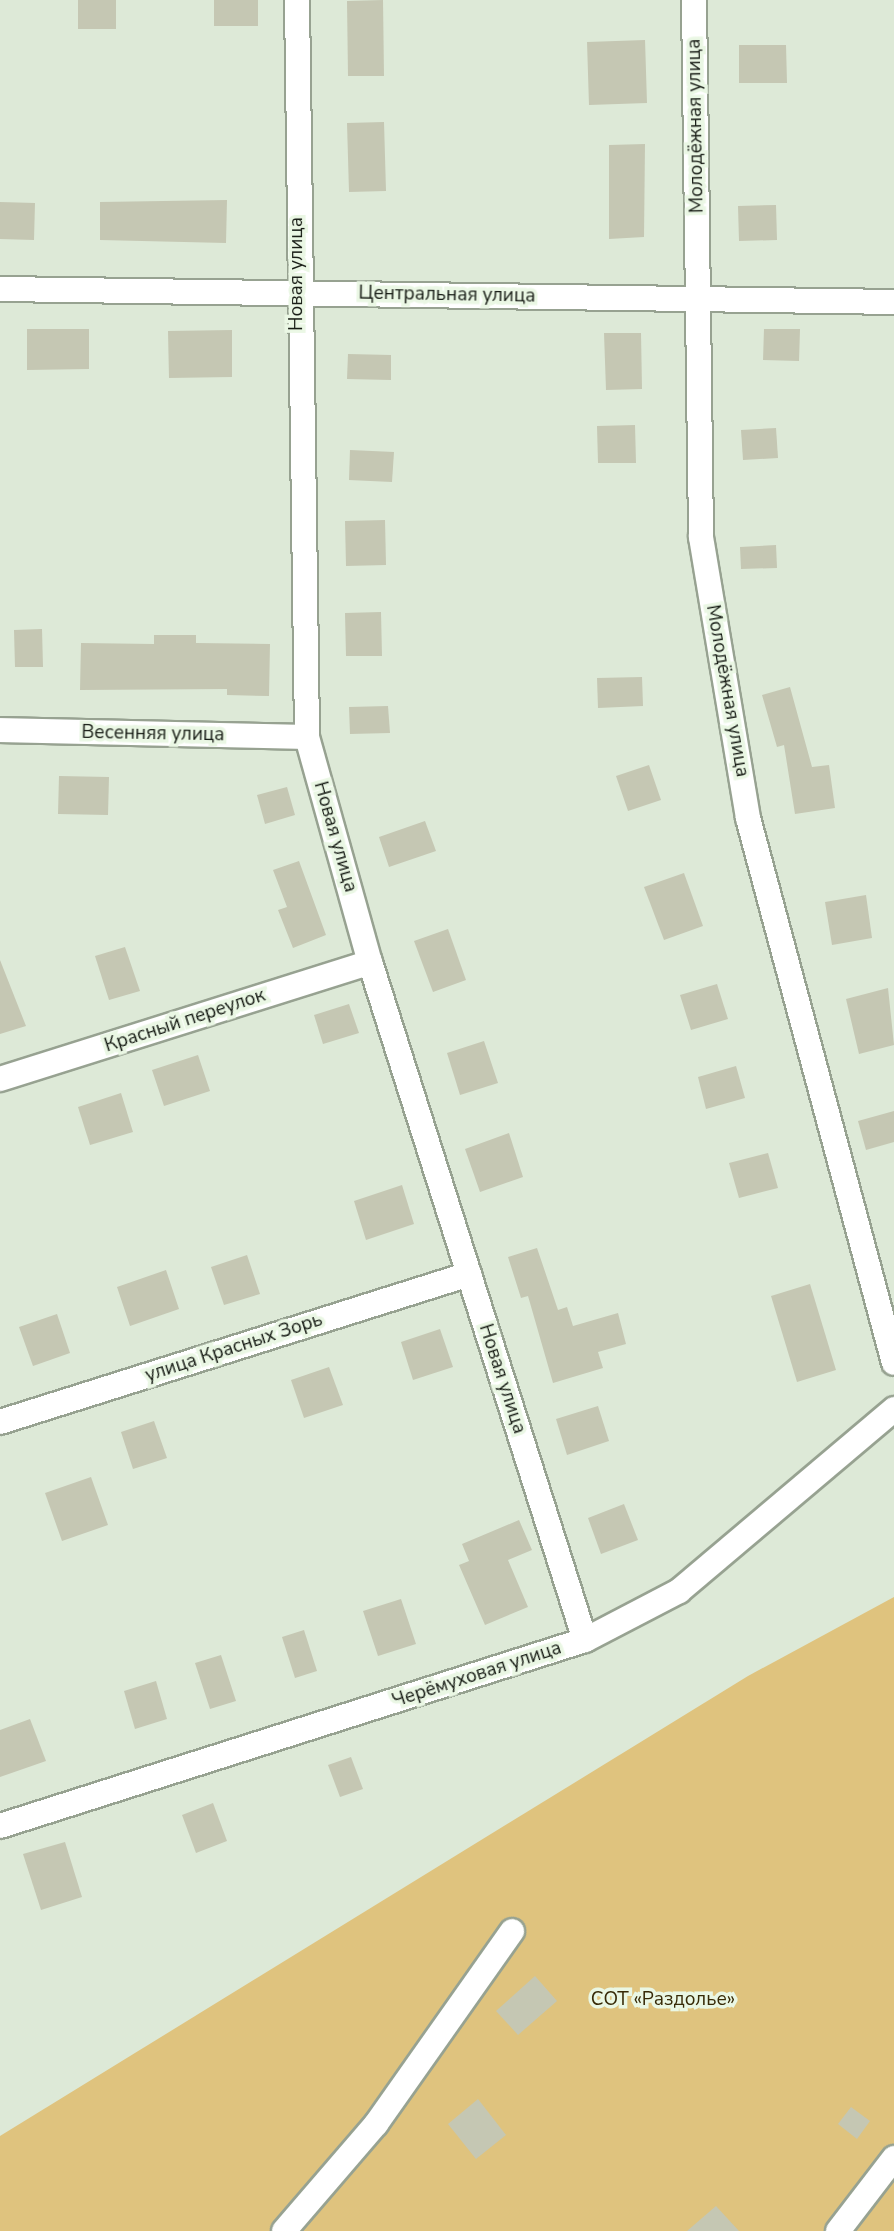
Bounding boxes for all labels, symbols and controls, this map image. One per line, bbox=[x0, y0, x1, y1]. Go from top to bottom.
street label: Молодёжная улица bbox=[683, 39, 709, 213]
street label: Новая улица bbox=[286, 217, 308, 331]
street label: Центральная улица bbox=[358, 282, 536, 308]
street label: Молодёжная улица bbox=[701, 603, 753, 779]
street label: Весенняя улица bbox=[81, 721, 225, 747]
street label: Новая улица bbox=[308, 779, 362, 895]
street label: Красный переулок bbox=[102, 984, 268, 1058]
street label: улица Красных Зорь bbox=[143, 1309, 325, 1387]
street label: Новая улица bbox=[474, 1321, 530, 1437]
street label: Черёмуховая улица bbox=[390, 1637, 564, 1713]
park label: СОТ «Раздолье» bbox=[591, 1989, 735, 2011]

